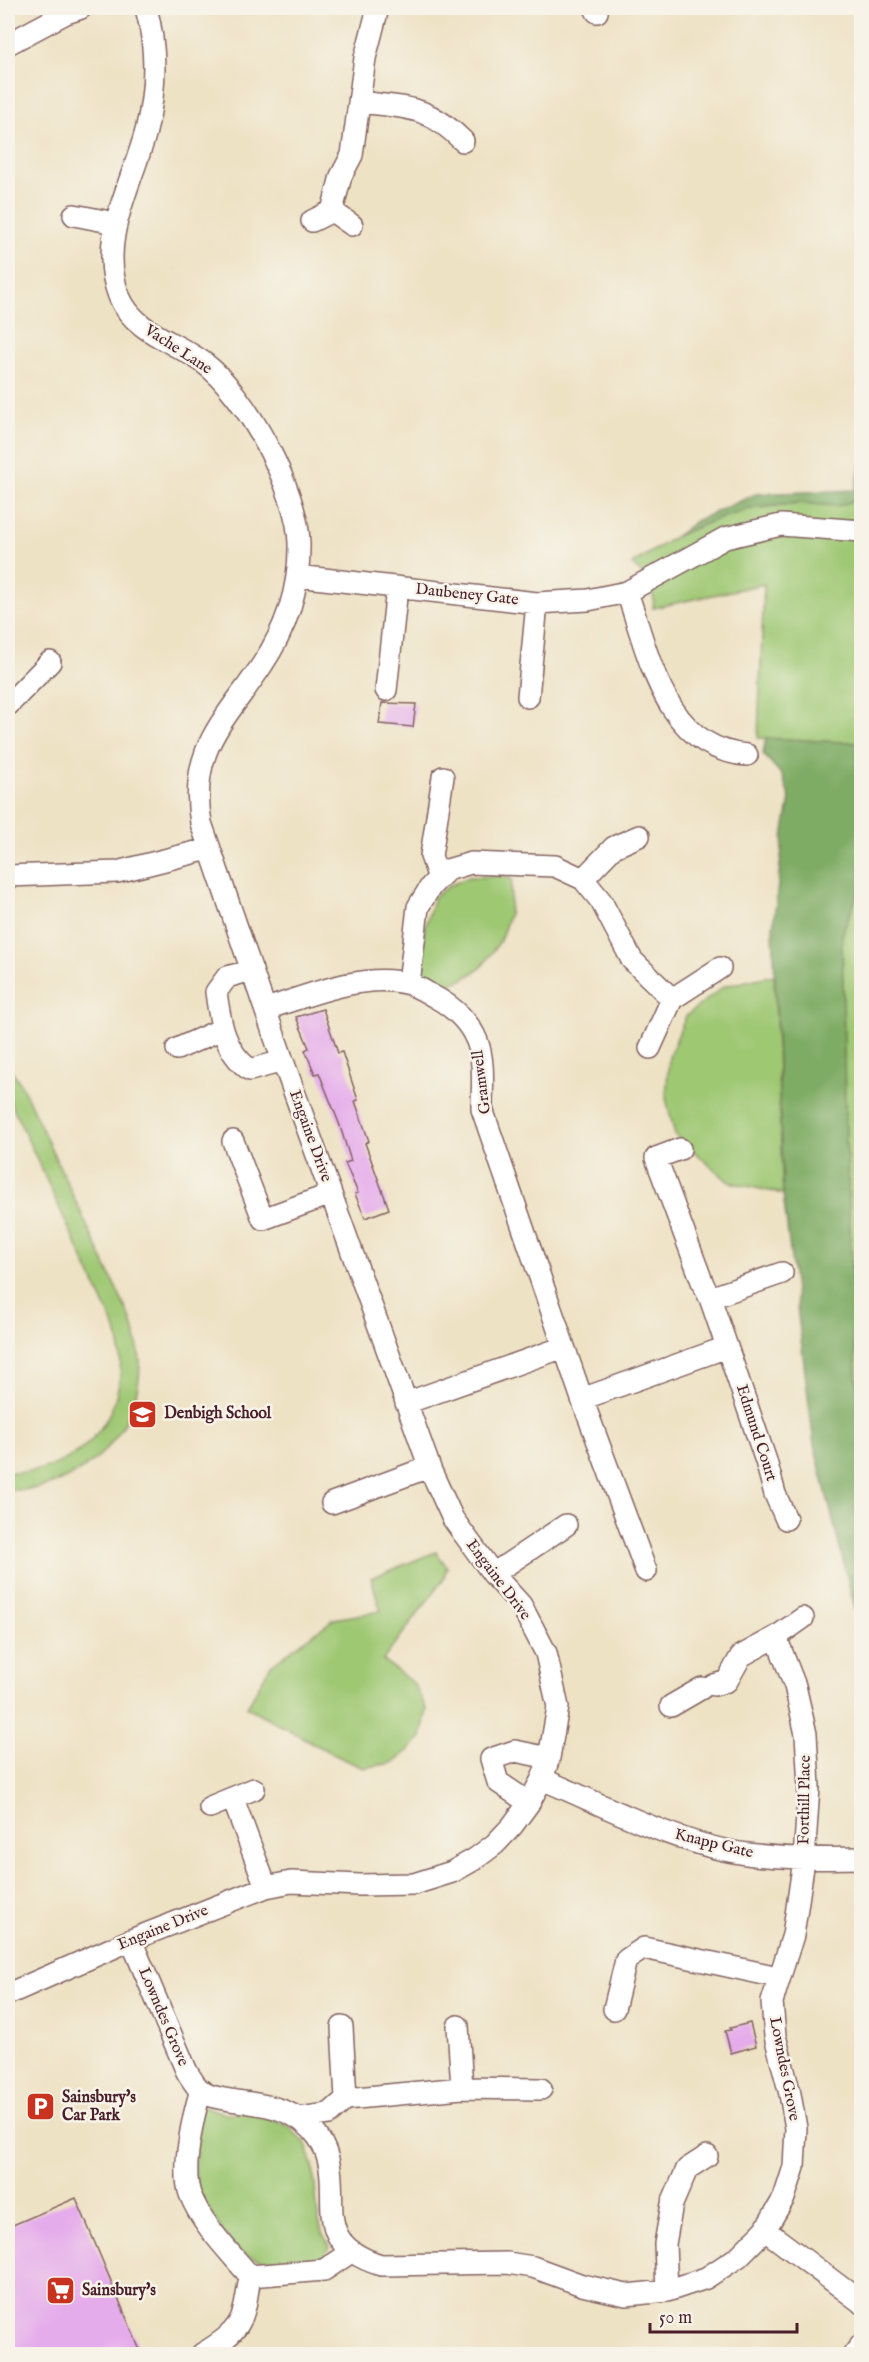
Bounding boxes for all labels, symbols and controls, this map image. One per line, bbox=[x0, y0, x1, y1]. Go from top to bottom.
street label: Vache Lane bbox=[140, 320, 216, 379]
street label: Daubeney Gate bbox=[414, 580, 520, 610]
street label: Gramwell bbox=[468, 1048, 496, 1115]
street label: Engaine Drive bbox=[284, 1087, 336, 1185]
street label: Edmund Court bbox=[731, 1382, 781, 1484]
school or university icon: Denbigh School bbox=[127, 1398, 159, 1430]
place label: Denbigh School bbox=[164, 1404, 272, 1424]
street label: Engaine Drive bbox=[461, 1536, 535, 1624]
street label: Forthill Place bbox=[794, 1755, 816, 1845]
street label: Knapp Gate bbox=[673, 1825, 755, 1863]
street label: Engaine Drive bbox=[115, 1901, 211, 1955]
street label: Lowndes Grove bbox=[133, 1965, 193, 2069]
street label: Lowndes Grove bbox=[764, 2015, 804, 2123]
place label: Sainsbury's Car Park bbox=[62, 2088, 136, 2126]
parking icon: Sainsbury's Car Park bbox=[25, 2091, 57, 2123]
supermarket icon: Sainsbury's bbox=[45, 2275, 77, 2307]
place label: Sainsbury's bbox=[82, 2281, 156, 2301]
scale bar bbox=[650, 2296, 797, 2334]
text: 50 m bbox=[659, 2307, 692, 2330]

